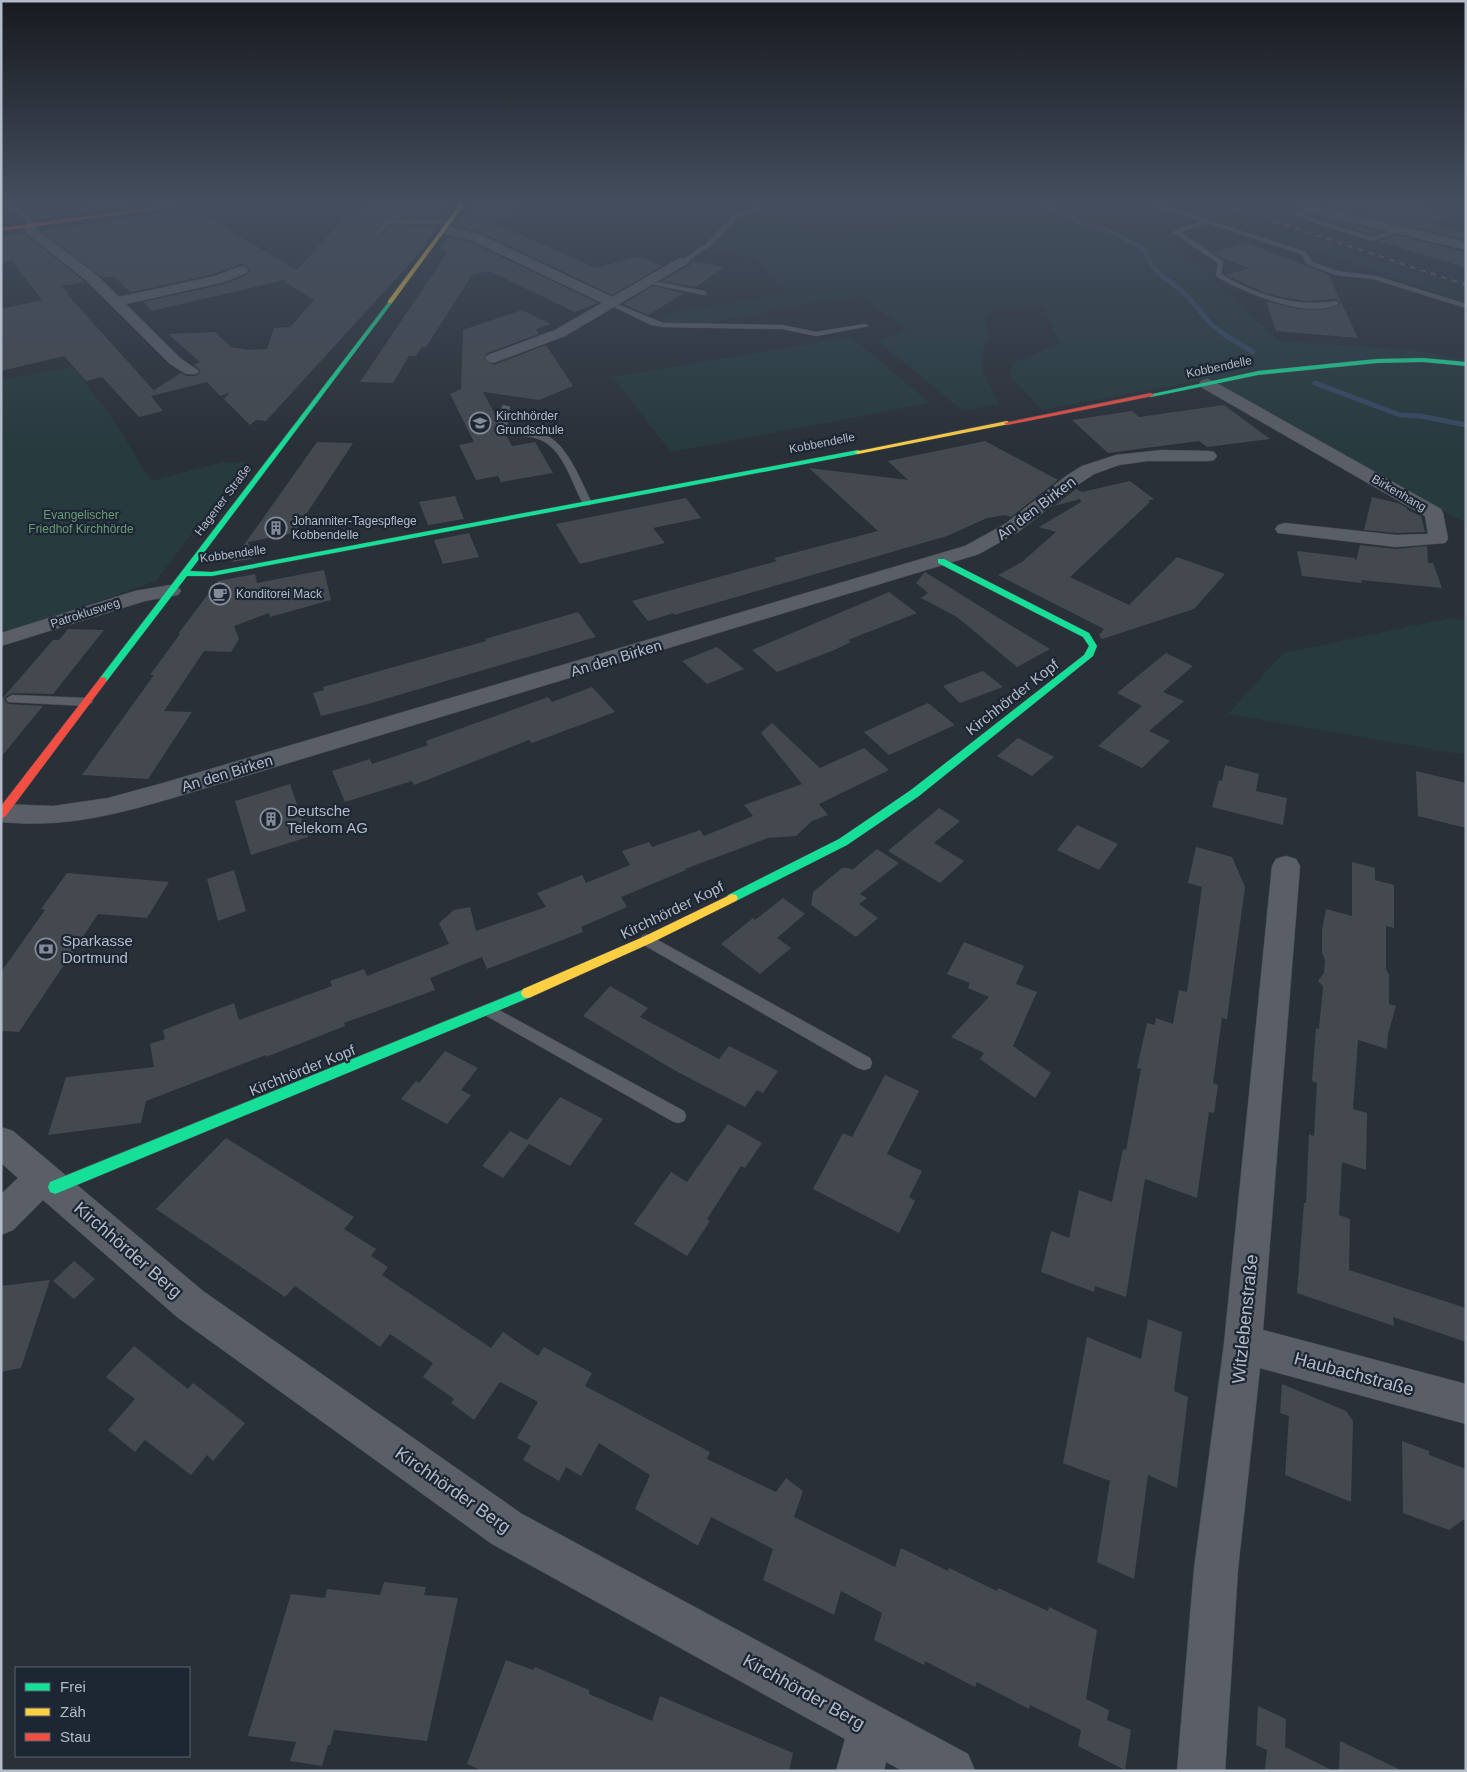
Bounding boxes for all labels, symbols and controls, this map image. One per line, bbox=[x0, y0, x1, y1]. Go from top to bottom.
street label: Kobbendelle bbox=[1185, 353, 1253, 381]
place label: Kirchhörder Grundschule bbox=[496, 409, 564, 437]
school or university icon: Kirchhörder Grundschule bbox=[468, 411, 492, 435]
street label: Kobbendelle bbox=[788, 430, 856, 456]
street label: Hagener Straße bbox=[192, 461, 254, 538]
street label: Birkenhang bbox=[1369, 472, 1429, 514]
street label: An den Birken bbox=[993, 473, 1079, 543]
park label: Evangelischer Friedhof Kirchhörde bbox=[28, 508, 134, 536]
place label: Johanniter-Tagespflege Kobbendelle bbox=[292, 514, 417, 542]
building icon: Johanniter-Tagespflege Kobbendelle bbox=[264, 516, 288, 540]
street label: Kobbendelle bbox=[199, 542, 267, 566]
cafe icon: Konditorei Mack bbox=[208, 582, 232, 606]
place label: Konditorei Mack bbox=[236, 587, 323, 601]
street label: Patroklusweg bbox=[49, 595, 121, 631]
street label: An den Birken bbox=[568, 636, 664, 680]
street label: Kirchhörder Kopf bbox=[962, 655, 1062, 738]
street label: An den Birken bbox=[179, 751, 275, 795]
place label: Deutsche Telekom AG bbox=[287, 802, 368, 836]
building icon: Deutsche Telekom AG bbox=[259, 807, 283, 831]
street label: Kirchhörder Kopf bbox=[618, 877, 727, 942]
place label: Sparkasse Dortmund bbox=[62, 932, 133, 966]
bank icon: Sparkasse Dortmund bbox=[34, 937, 58, 961]
street label: Kirchhörder Kopf bbox=[247, 1041, 358, 1099]
street label: Kirchhörder Berg bbox=[70, 1198, 186, 1302]
street label: Witzlebenstraße bbox=[1228, 1253, 1262, 1385]
street label: Haubachstraße bbox=[1292, 1348, 1416, 1400]
street label: Kirchhörder Berg bbox=[392, 1443, 514, 1537]
street label: Kirchhörder Berg bbox=[740, 1650, 868, 1734]
legend bbox=[15, 1667, 190, 1757]
text: Frei bbox=[60, 1678, 86, 1695]
text: Zäh bbox=[60, 1703, 86, 1720]
text: Stau bbox=[60, 1728, 91, 1745]

